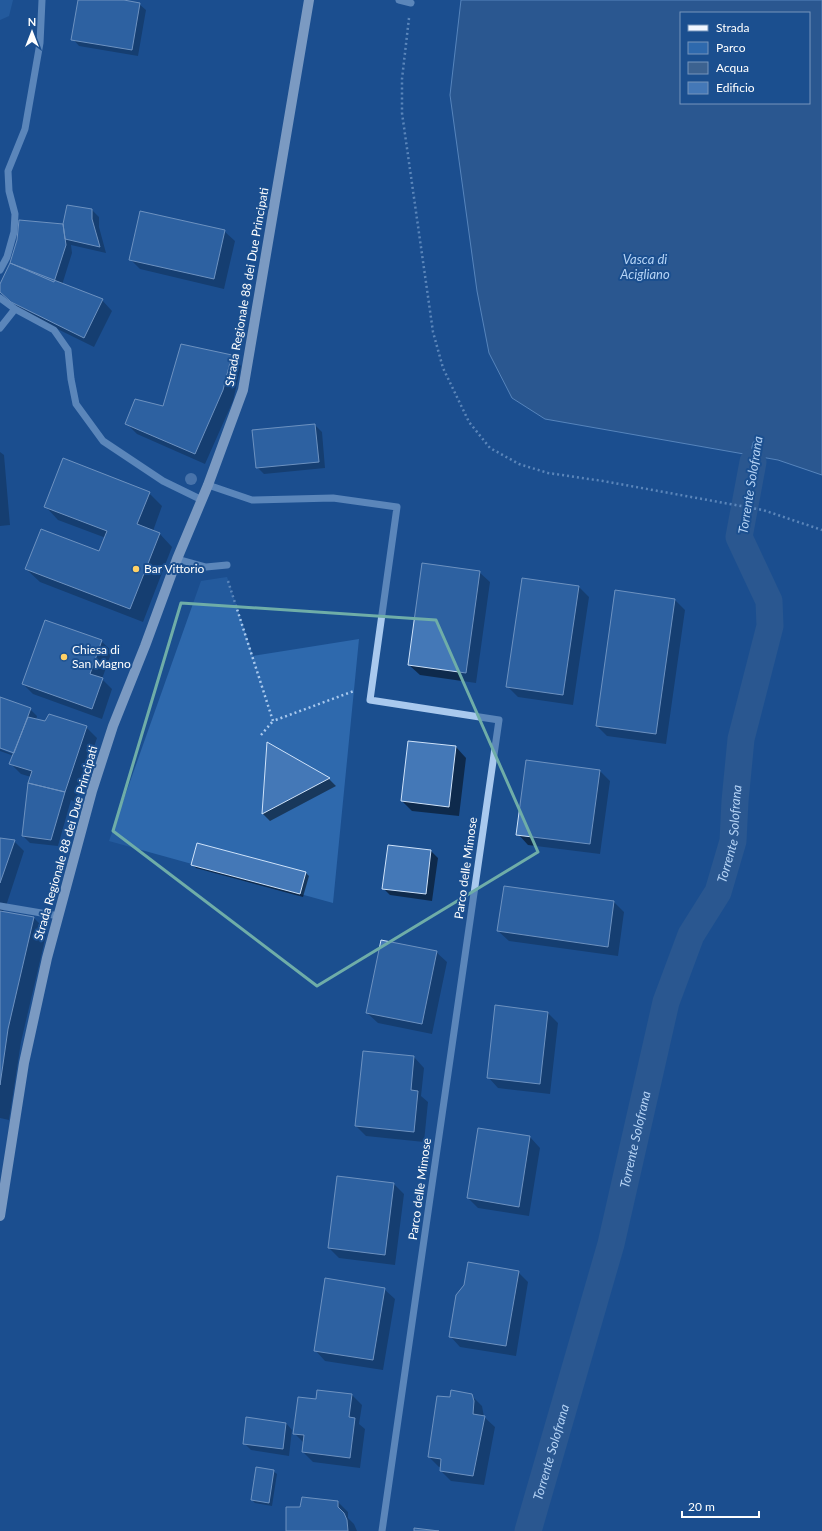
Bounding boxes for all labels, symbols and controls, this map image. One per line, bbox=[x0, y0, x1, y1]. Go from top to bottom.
north arrow bbox=[12, 12, 52, 52]
legend bbox=[680, 12, 810, 104]
text: N bbox=[28, 15, 36, 28]
text: Strada bbox=[716, 20, 749, 35]
text: Parco bbox=[716, 40, 746, 55]
text: Acqua bbox=[716, 60, 749, 75]
text: Edificio bbox=[716, 80, 755, 95]
street label: Strada Regionale 88 dei Due Principati bbox=[222, 186, 271, 387]
water label: Vasca di Acigliano bbox=[619, 251, 670, 282]
water label: Torrente Solofrana bbox=[734, 434, 766, 535]
place label: Bar Vittorio bbox=[144, 561, 205, 576]
marker: Bar Vittorio bbox=[131, 564, 141, 574]
place label: Chiesa di San Magno bbox=[72, 642, 131, 671]
marker: Chiesa di San Magno bbox=[59, 652, 69, 662]
street label: Strada Regionale 88 dei Due Principati bbox=[31, 744, 101, 942]
water label: Torrente Solofrana bbox=[713, 784, 745, 885]
street label: Parco delle Mimose bbox=[451, 816, 480, 920]
water label: Torrente Solofrana bbox=[616, 1089, 654, 1190]
street label: Parco delle Mimose bbox=[405, 1137, 434, 1241]
water label: Torrente Solofrana bbox=[529, 1402, 572, 1502]
scale bar bbox=[682, 1493, 759, 1519]
text: 20 m bbox=[688, 1499, 715, 1514]

